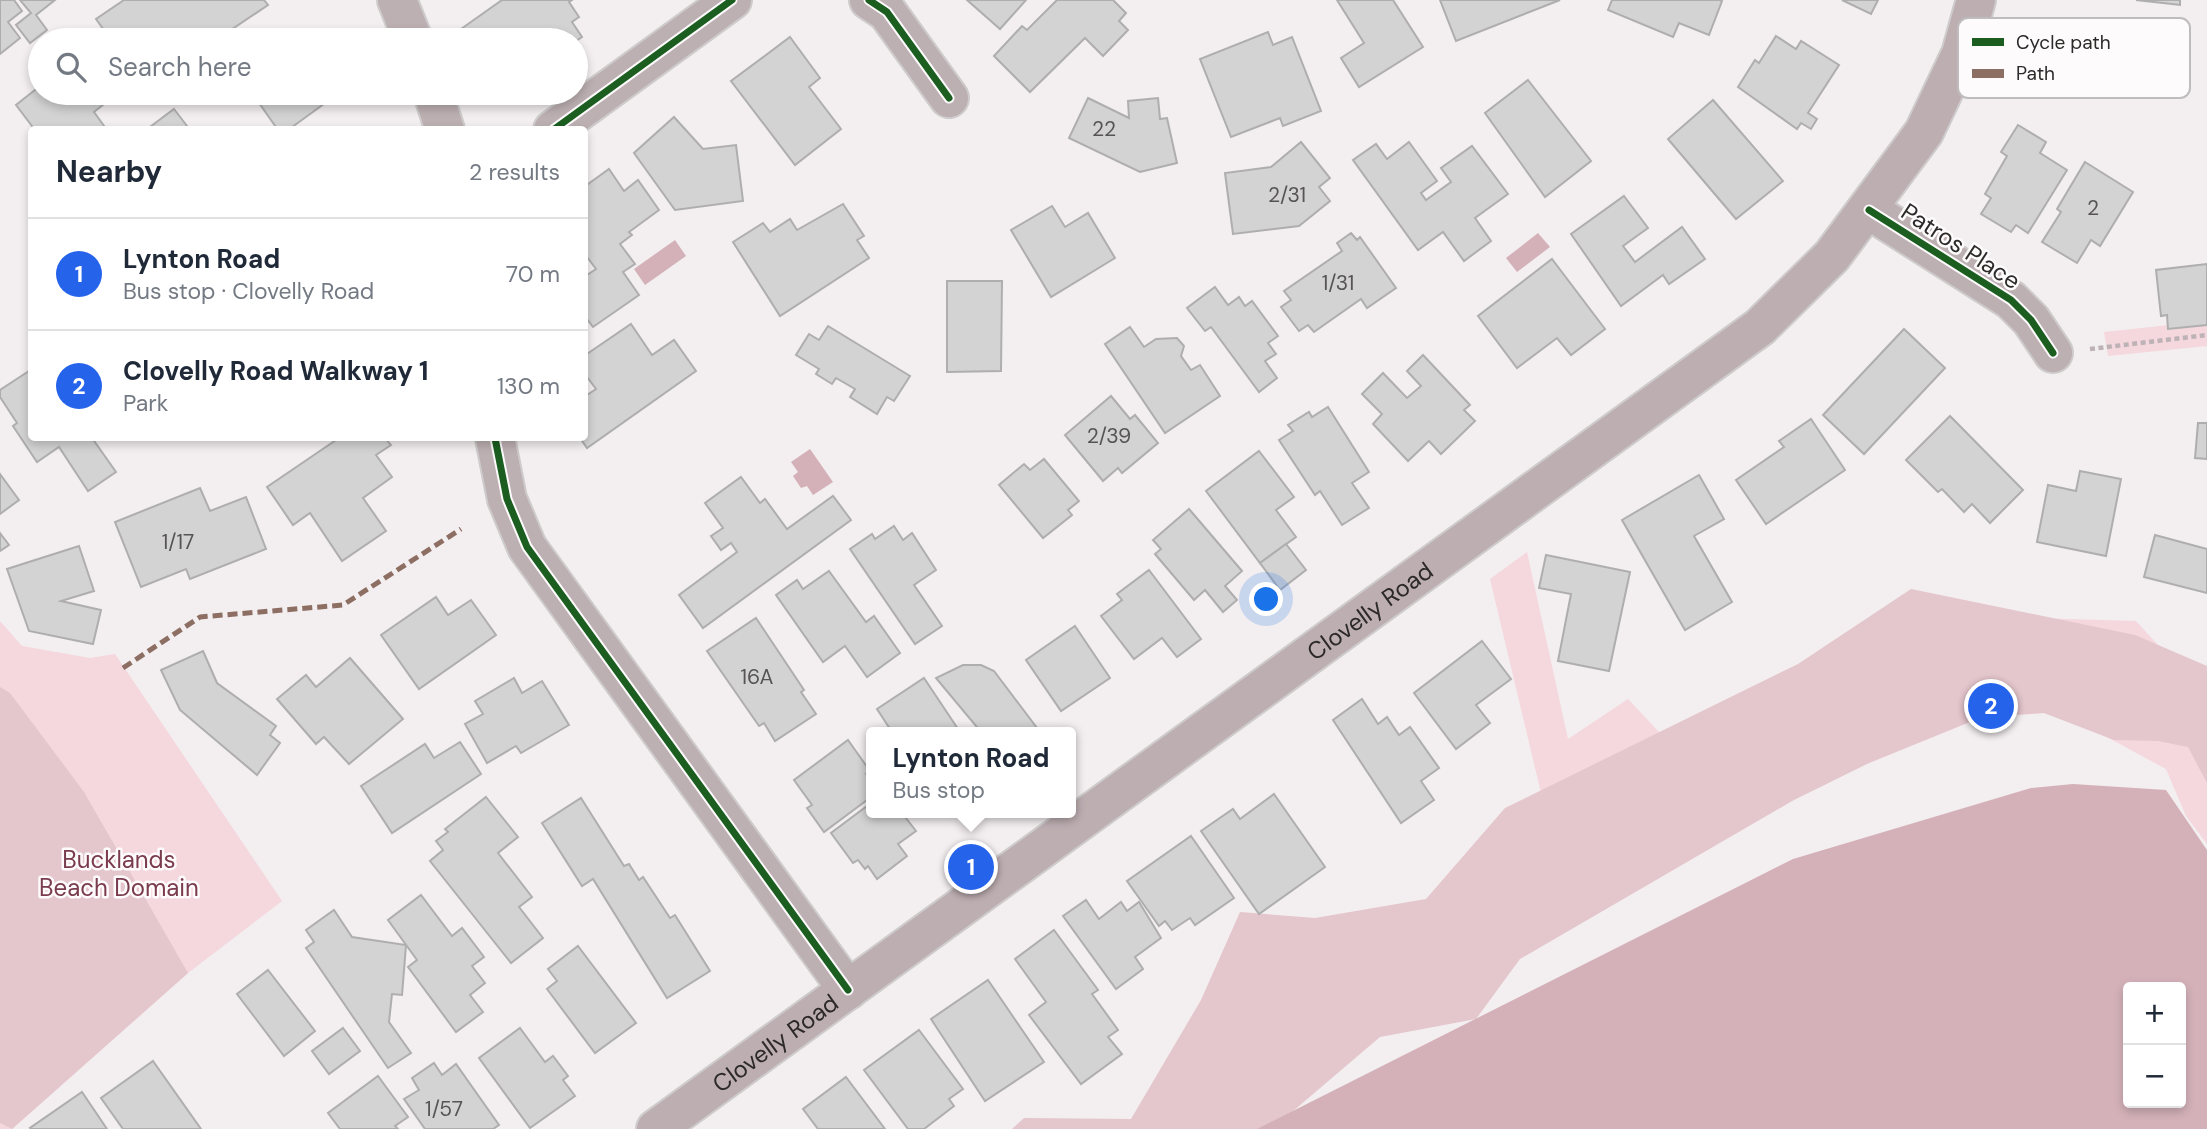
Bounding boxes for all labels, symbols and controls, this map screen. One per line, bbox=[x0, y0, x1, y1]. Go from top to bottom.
legend bbox=[1958, 18, 2190, 98]
search box bbox=[28, 28, 588, 105]
text: Cycle path bbox=[2016, 30, 2111, 55]
icon: search bbox=[52, 48, 90, 86]
text: Search here bbox=[108, 50, 251, 84]
text: Path bbox=[2016, 61, 2055, 86]
house number: 22 bbox=[1092, 115, 1116, 143]
text: Nearby bbox=[56, 152, 162, 191]
text: 2 results bbox=[469, 157, 560, 187]
house number: 2/31 bbox=[1268, 181, 1306, 209]
house number: 2 bbox=[2087, 194, 2099, 222]
street label: Patros Place bbox=[1895, 196, 2027, 296]
text: Lynton Road bbox=[123, 242, 280, 276]
text: 1 bbox=[75, 259, 83, 289]
text: 70 m bbox=[506, 259, 560, 289]
house number: 1/31 bbox=[1322, 269, 1354, 297]
text: Bus stop · Clovelly Road bbox=[123, 276, 374, 306]
text: Clovelly Road Walkway 1 bbox=[123, 354, 429, 388]
text: 2 bbox=[72, 371, 86, 401]
text: 130 m bbox=[497, 371, 560, 401]
text: Park bbox=[123, 388, 168, 418]
house number: 2/39 bbox=[1087, 422, 1131, 450]
house number: 1/17 bbox=[162, 528, 194, 556]
street label: Clovelly Road bbox=[1300, 554, 1439, 667]
your location bbox=[1249, 582, 1283, 616]
house number: 16A bbox=[741, 663, 773, 691]
pin: 2 bbox=[1968, 680, 2014, 732]
popup bbox=[866, 727, 1076, 818]
text: Lynton Road bbox=[892, 741, 1050, 775]
text: Bus stop bbox=[892, 775, 985, 805]
pin: 1 bbox=[948, 841, 994, 893]
park label: Bucklands Beach Domain bbox=[39, 844, 199, 903]
map controls bbox=[2123, 982, 2186, 1108]
button: + bbox=[2123, 982, 2186, 1045]
street label: Clovelly Road bbox=[706, 986, 844, 1099]
button: − bbox=[2123, 1045, 2186, 1108]
house number: 1/57 bbox=[425, 1095, 463, 1123]

